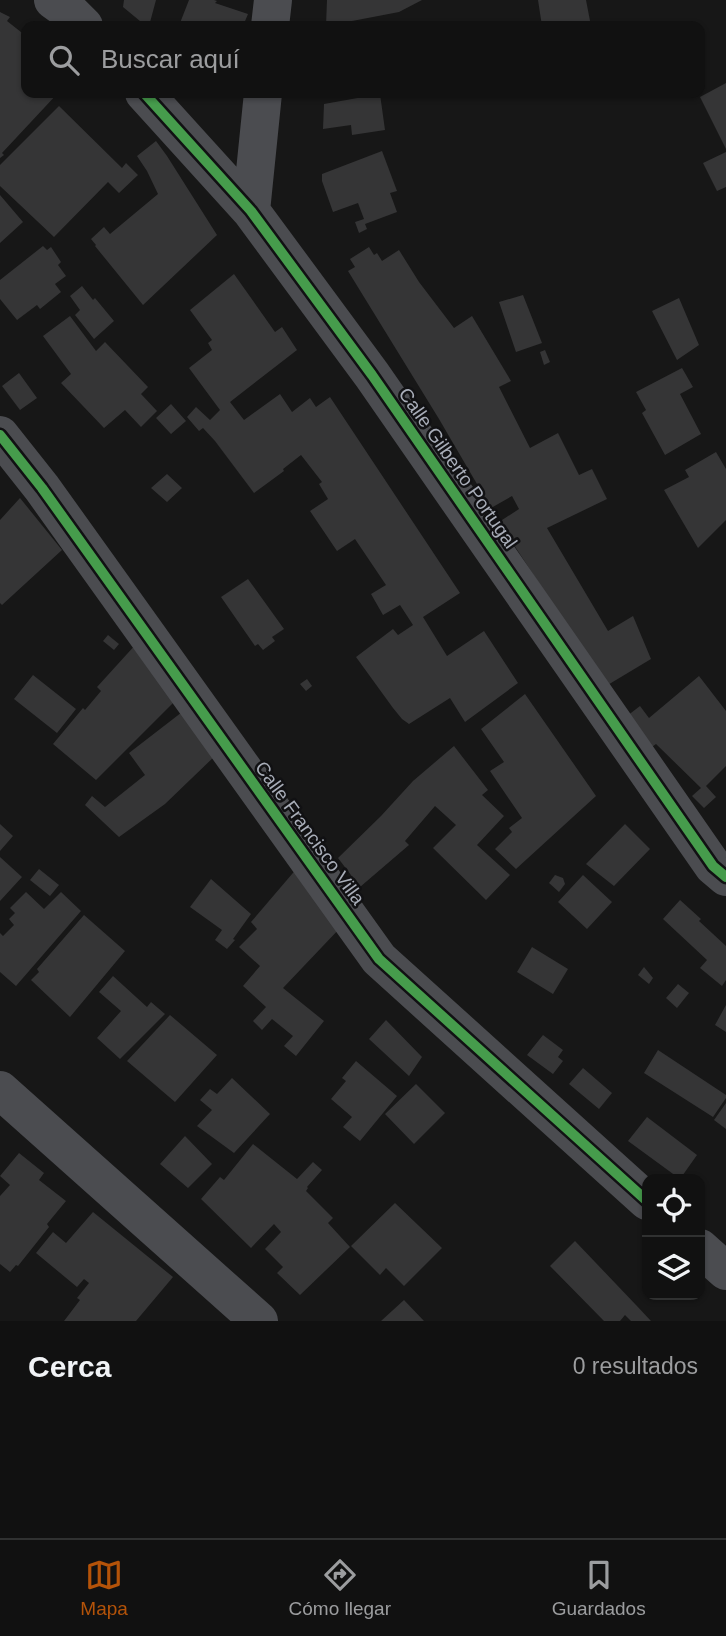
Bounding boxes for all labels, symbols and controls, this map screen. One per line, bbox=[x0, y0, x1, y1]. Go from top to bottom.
search box bbox=[21, 21, 705, 98]
icon: search bbox=[45, 41, 83, 79]
text: Buscar aquí bbox=[101, 44, 240, 74]
street label: Calle Gilberto Portugal bbox=[395, 384, 521, 552]
street label: Calle Francisco Villa bbox=[251, 757, 369, 909]
map controls bbox=[642, 1174, 705, 1300]
button: locate bbox=[642, 1174, 705, 1237]
button: layers bbox=[642, 1237, 705, 1300]
text: Cerca bbox=[28, 1350, 111, 1383]
text: 0 resultados bbox=[573, 1353, 698, 1379]
tab: Mapa bbox=[80, 1556, 128, 1620]
tab: Cómo llegar bbox=[289, 1556, 391, 1620]
tab: Guardados bbox=[552, 1556, 646, 1620]

